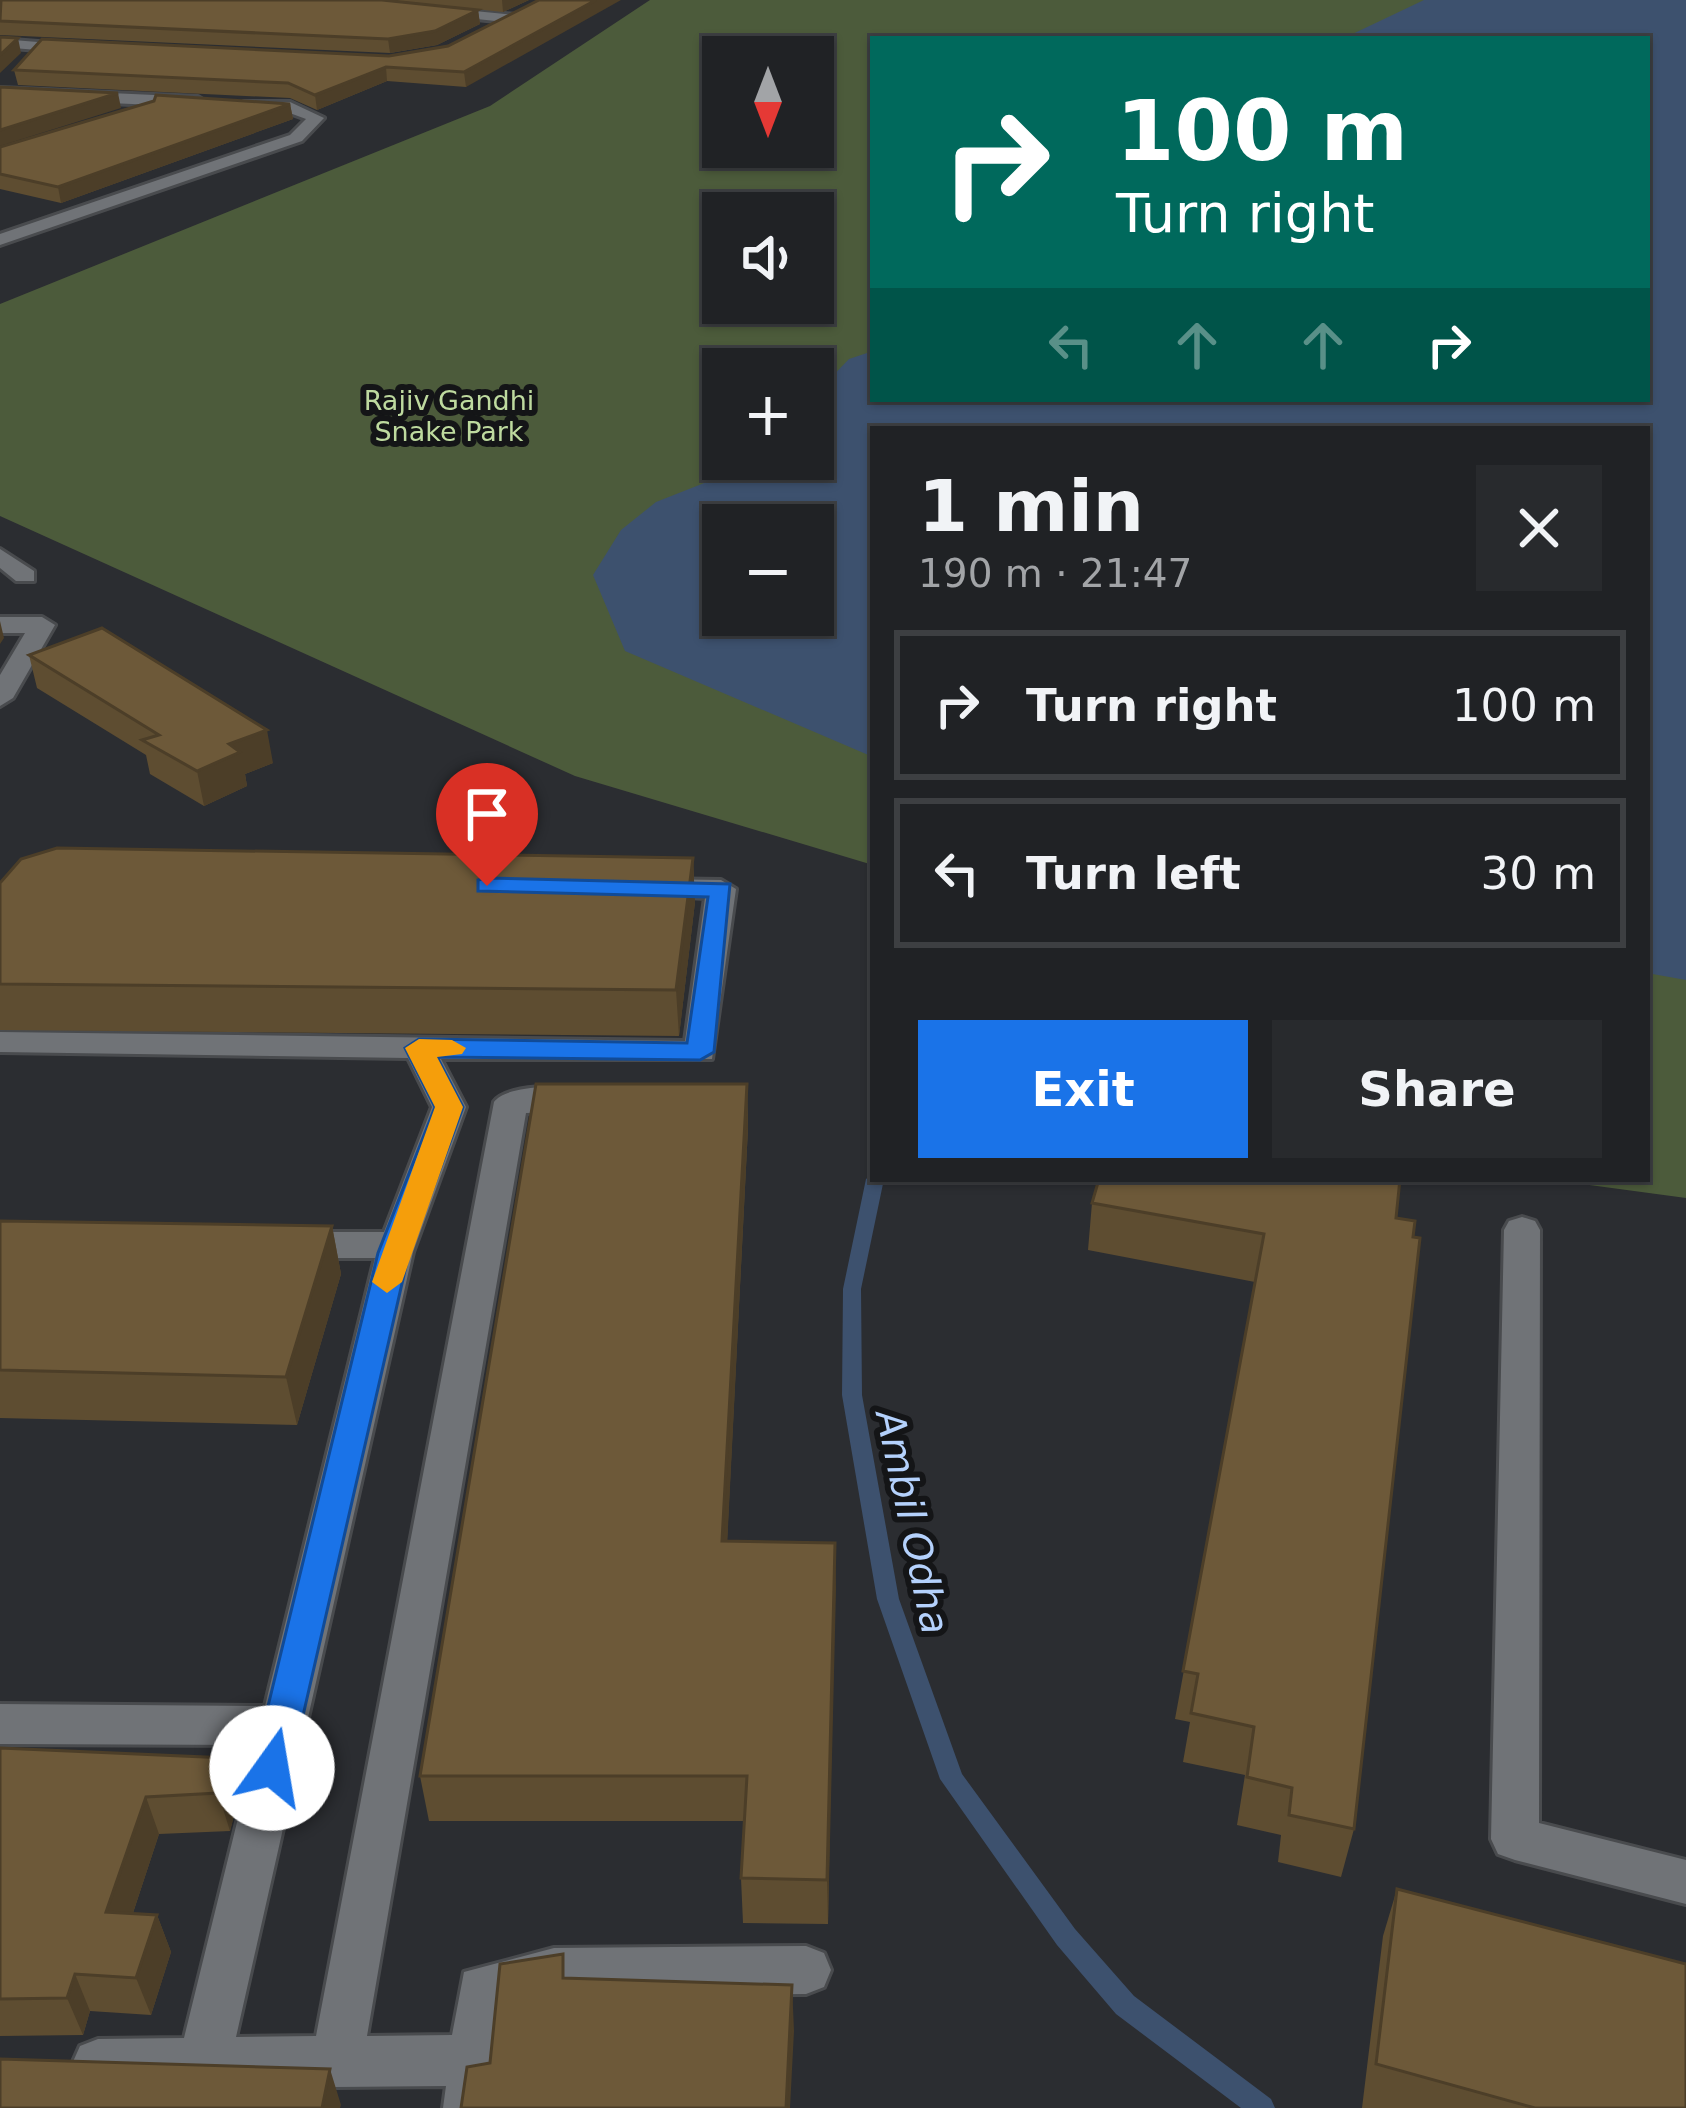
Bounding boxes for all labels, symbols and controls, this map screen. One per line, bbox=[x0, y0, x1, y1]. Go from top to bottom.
north arrow bbox=[702, 36, 834, 168]
map controls bbox=[702, 36, 834, 636]
text: 100 m bbox=[1116, 82, 1408, 180]
icon: right bbox=[918, 84, 1074, 240]
text: Turn right bbox=[1116, 182, 1375, 245]
button: sound bbox=[702, 192, 834, 324]
icon: left bbox=[1038, 312, 1104, 378]
icon: ahead bbox=[1164, 312, 1230, 378]
icon: ahead bbox=[1290, 312, 1356, 378]
icon: right bbox=[1416, 312, 1482, 378]
button: + bbox=[702, 348, 834, 480]
park label: Rajiv Gandhi Snake Park bbox=[364, 385, 534, 447]
text: 1 min bbox=[918, 464, 1144, 548]
button: close bbox=[1476, 465, 1602, 591]
button: − bbox=[702, 504, 834, 636]
text: 190 m · 21:47 bbox=[918, 551, 1192, 596]
icon: right bbox=[924, 672, 990, 738]
text: Turn right bbox=[1026, 679, 1277, 732]
text: 100 m bbox=[1452, 679, 1596, 732]
pin bbox=[436, 763, 538, 886]
icon: arrive bbox=[454, 781, 520, 847]
icon: left bbox=[924, 840, 990, 906]
text: Turn left bbox=[1026, 847, 1241, 900]
text: 30 m bbox=[1481, 847, 1596, 900]
button: Exit bbox=[918, 1020, 1248, 1158]
button: Share bbox=[1272, 1020, 1602, 1158]
water label: Ambil Odha bbox=[866, 1403, 958, 1638]
position arrow bbox=[209, 1705, 335, 1831]

